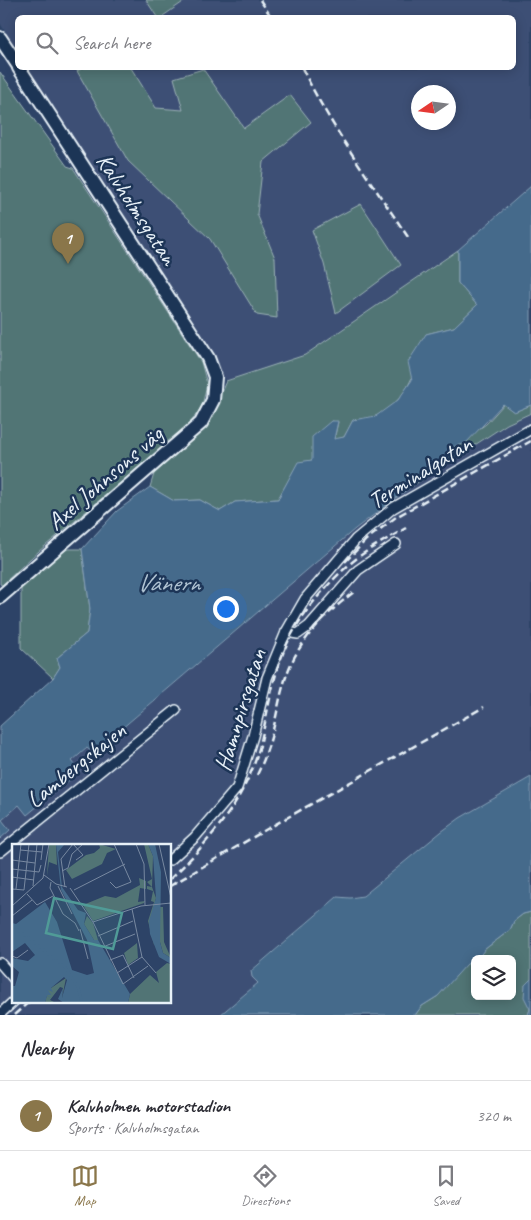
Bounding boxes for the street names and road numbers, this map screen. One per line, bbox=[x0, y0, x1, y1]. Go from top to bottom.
street label: Kalvholmsgatan bbox=[90, 147, 185, 272]
street label: Axel Johnsons väg bbox=[41, 418, 170, 537]
street label: Terminalgatan bbox=[363, 428, 478, 516]
street label: Hamnpirsgatan bbox=[207, 645, 273, 775]
street label: Lambergskajen bbox=[20, 716, 132, 814]

